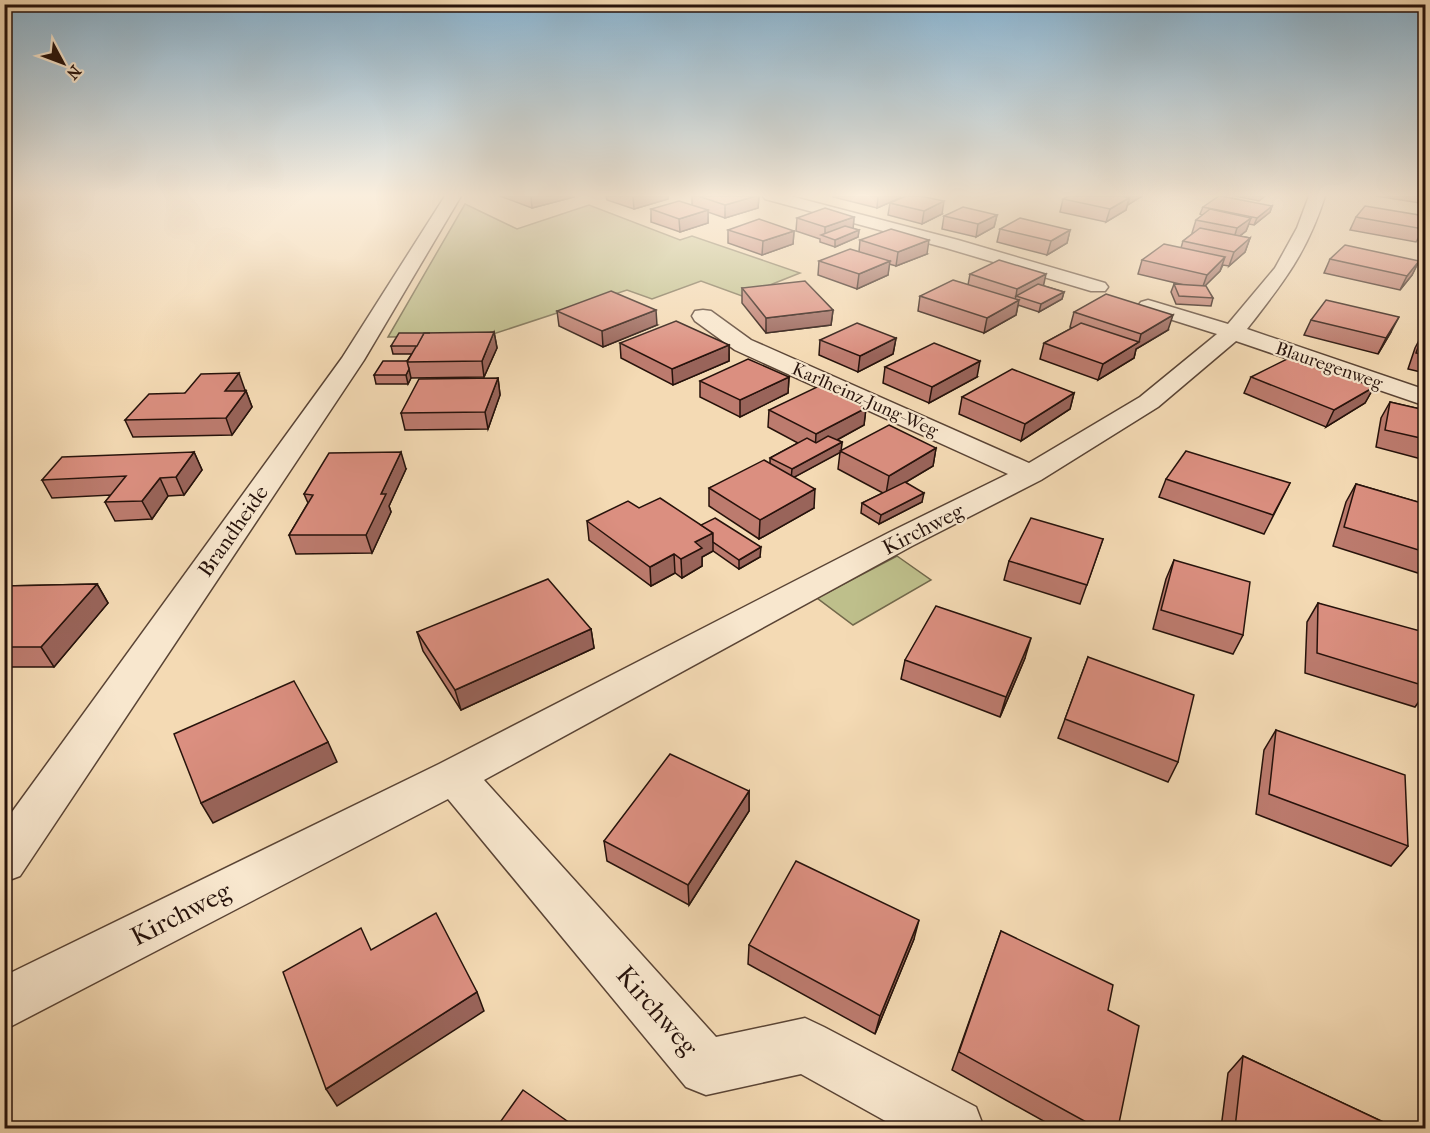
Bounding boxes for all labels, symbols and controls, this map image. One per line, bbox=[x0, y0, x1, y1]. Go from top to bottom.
north arrow bbox=[33, 33, 93, 93]
text: N bbox=[62, 62, 85, 84]
street label: Blauregenweg bbox=[1273, 338, 1386, 394]
street label: Karlheinz-Jung-Weg bbox=[789, 358, 942, 442]
street label: Brandheide bbox=[193, 481, 273, 581]
street label: Kirchweg bbox=[878, 498, 968, 560]
street label: Kirchweg bbox=[126, 875, 237, 952]
street label: Kirchweg bbox=[610, 960, 705, 1063]

